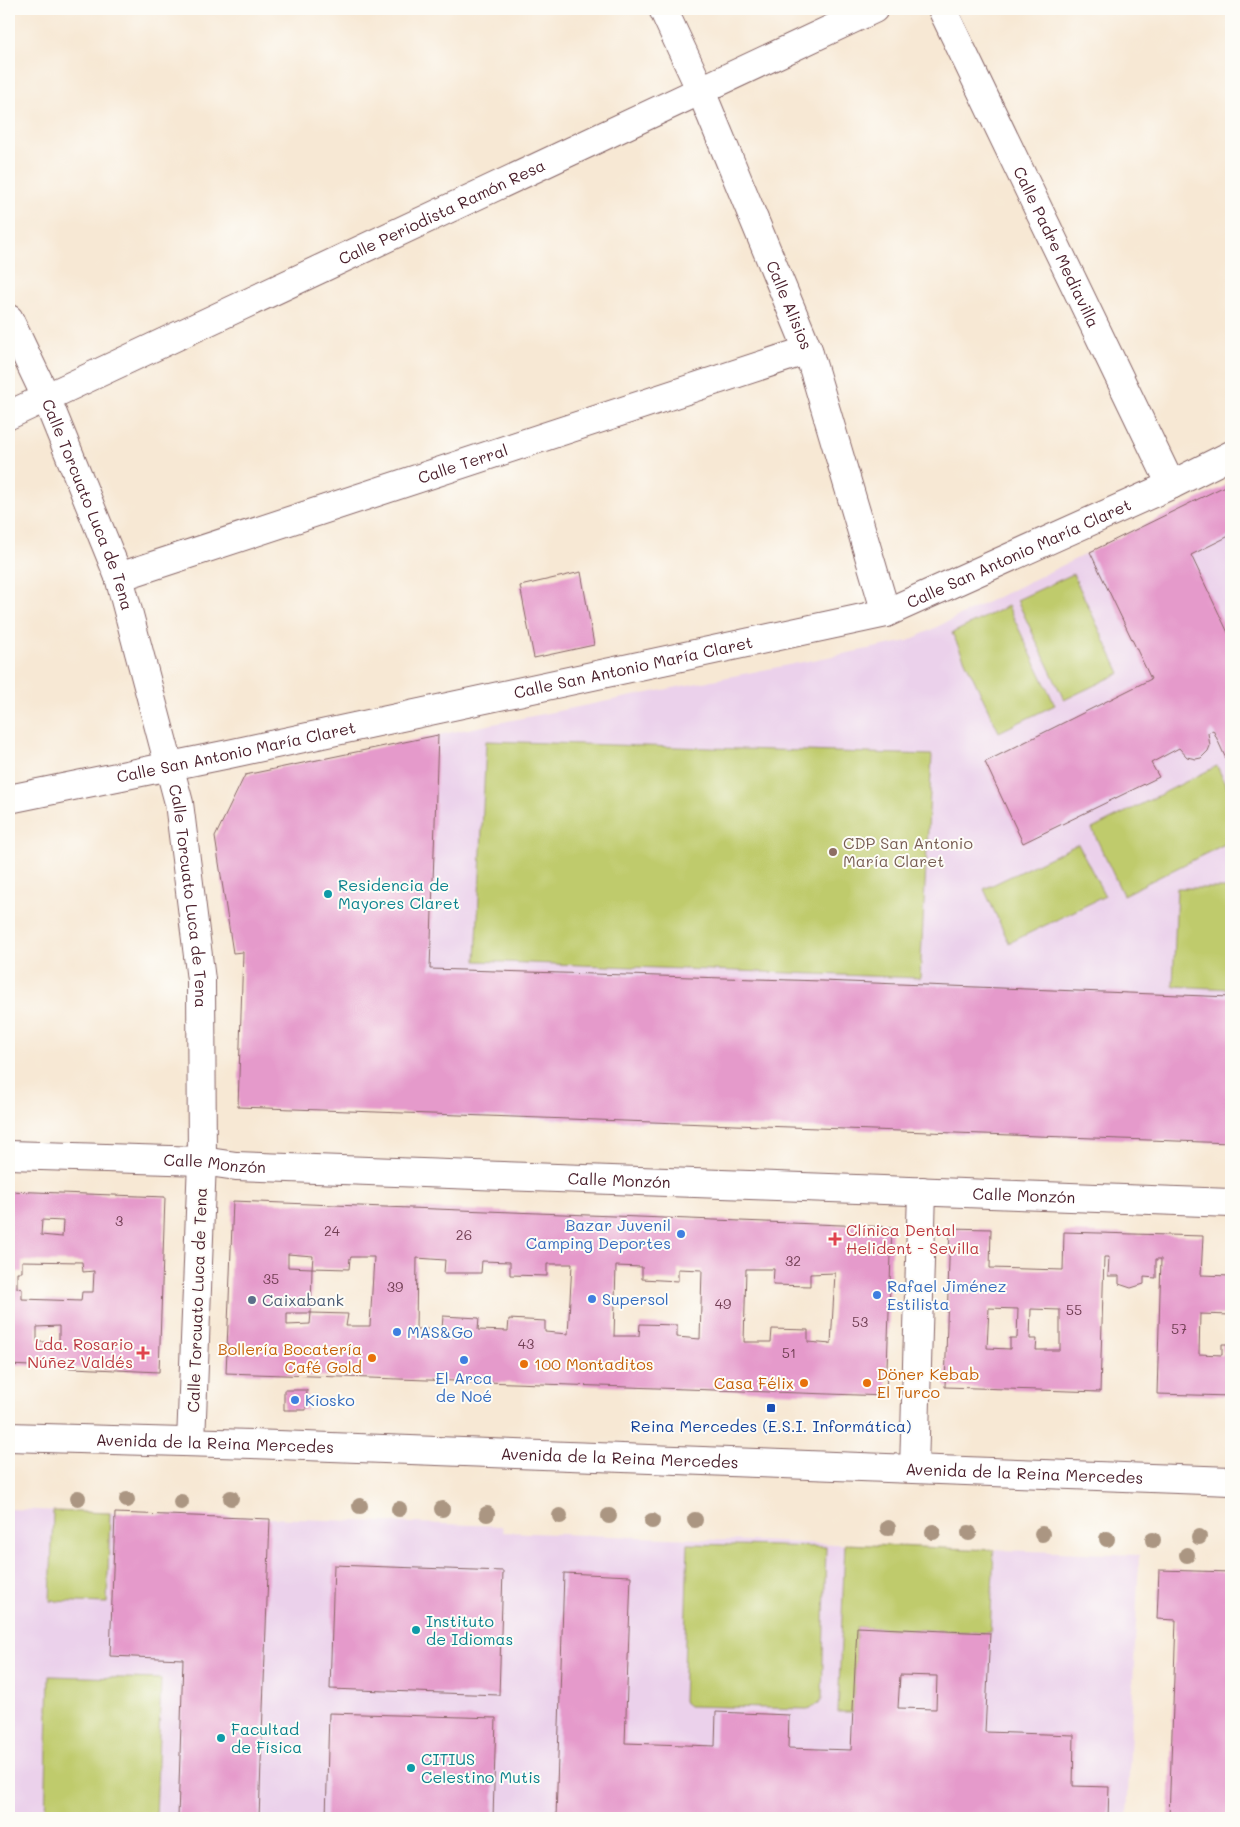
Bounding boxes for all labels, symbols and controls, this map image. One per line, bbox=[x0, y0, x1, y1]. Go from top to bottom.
street label: Calle Periodista Ramón Resa bbox=[335, 154, 548, 269]
street label: Calle Padre Mediavilla bbox=[1009, 163, 1105, 331]
street label: Calle Alisios bbox=[762, 257, 818, 353]
street label: Calle Torcuato Luca de Tena bbox=[38, 396, 138, 613]
street label: Calle Terral bbox=[415, 439, 510, 488]
street label: Calle San Antonio María Claret bbox=[903, 493, 1134, 612]
street label: Calle San Antonio María Claret bbox=[512, 631, 754, 703]
street label: Calle San Antonio María Claret bbox=[115, 716, 358, 787]
street label: Calle Torcuato Luca de Tena bbox=[164, 782, 212, 1008]
place label: CDP San Antonio María Claret bbox=[843, 832, 973, 871]
marker: CDP San Antonio María Claret bbox=[827, 846, 839, 858]
place label: Residencia de Mayores Claret bbox=[338, 874, 460, 913]
marker: Residencia de Mayores Claret bbox=[322, 888, 334, 900]
street label: Calle Monzón bbox=[163, 1149, 266, 1177]
street label: Calle Monzón bbox=[567, 1167, 671, 1192]
street label: Calle Monzón bbox=[972, 1182, 1076, 1207]
street label: Calle Torcuato Luca de Tena bbox=[182, 1187, 211, 1413]
house number: 3 bbox=[115, 1211, 123, 1230]
place label: Bazar Juvenil Camping Deportes bbox=[526, 1214, 671, 1253]
place label: Clínica Dental Helident - Sevilla bbox=[846, 1219, 979, 1258]
house number: 24 bbox=[324, 1221, 341, 1240]
house number: 26 bbox=[456, 1225, 472, 1244]
marker: Bazar Juvenil Camping Deportes bbox=[675, 1228, 687, 1240]
marker: Clínica Dental Helident - Sevilla bbox=[828, 1232, 842, 1246]
house number: 32 bbox=[785, 1251, 801, 1270]
house number: 35 bbox=[263, 1269, 279, 1288]
place label: Rafael Jiménez Estilista bbox=[887, 1275, 1007, 1314]
house number: 39 bbox=[387, 1277, 403, 1296]
place label: Supersol bbox=[602, 1288, 669, 1309]
place label: Caixabank bbox=[262, 1289, 344, 1310]
marker: Rafael Jiménez Estilista bbox=[871, 1289, 883, 1301]
marker: Supersol bbox=[586, 1293, 598, 1305]
marker: Caixabank bbox=[246, 1294, 258, 1306]
house number: 49 bbox=[715, 1294, 731, 1313]
house number: 55 bbox=[1066, 1300, 1082, 1319]
house number: 53 bbox=[852, 1312, 868, 1331]
house number: 57 bbox=[1171, 1319, 1187, 1338]
place label: MAS&Go bbox=[407, 1321, 473, 1342]
marker: MAS&Go bbox=[391, 1326, 403, 1338]
place label: Lda. Rosario Núñez Valdés bbox=[27, 1333, 133, 1372]
house number: 43 bbox=[518, 1334, 534, 1353]
place label: Bollería Bocatería Café Gold bbox=[218, 1338, 362, 1377]
house number: 51 bbox=[782, 1343, 796, 1362]
marker: Lda. Rosario Núñez Valdés bbox=[137, 1347, 149, 1359]
marker: Bollería Bocatería Café Gold bbox=[366, 1352, 378, 1364]
place label: 100 Montaditos bbox=[534, 1353, 653, 1374]
marker: El Arca de Noé bbox=[458, 1354, 470, 1366]
marker: 100 Montaditos bbox=[518, 1358, 530, 1370]
place label: Döner Kebab El Turco bbox=[877, 1363, 979, 1402]
place label: El Arca de Noé bbox=[436, 1367, 492, 1406]
place label: Casa Félix bbox=[714, 1372, 794, 1393]
marker: Casa Félix bbox=[798, 1377, 810, 1389]
marker: Döner Kebab El Turco bbox=[861, 1377, 873, 1389]
place label: Kiosko bbox=[305, 1389, 355, 1410]
marker: Kiosko bbox=[289, 1394, 301, 1406]
marker: Reina Mercedes (E.S.I. Informática) bbox=[765, 1402, 777, 1414]
place label: Reina Mercedes (E.S.I. Informática) bbox=[631, 1415, 912, 1436]
street label: Avenida de la Reina Mercedes bbox=[96, 1429, 334, 1457]
street label: Avenida de la Reina Mercedes bbox=[500, 1442, 739, 1472]
street label: Avenida de la Reina Mercedes bbox=[905, 1458, 1144, 1488]
place label: Instituto de Idiomas bbox=[426, 1610, 513, 1649]
marker: Instituto de Idiomas bbox=[410, 1624, 422, 1636]
place label: Facultad de Física bbox=[231, 1718, 302, 1757]
marker: Facultad de Física bbox=[215, 1732, 227, 1744]
place label: CITIUS Celestino Mutis bbox=[421, 1748, 541, 1787]
marker: CITIUS Celestino Mutis bbox=[405, 1762, 417, 1774]

